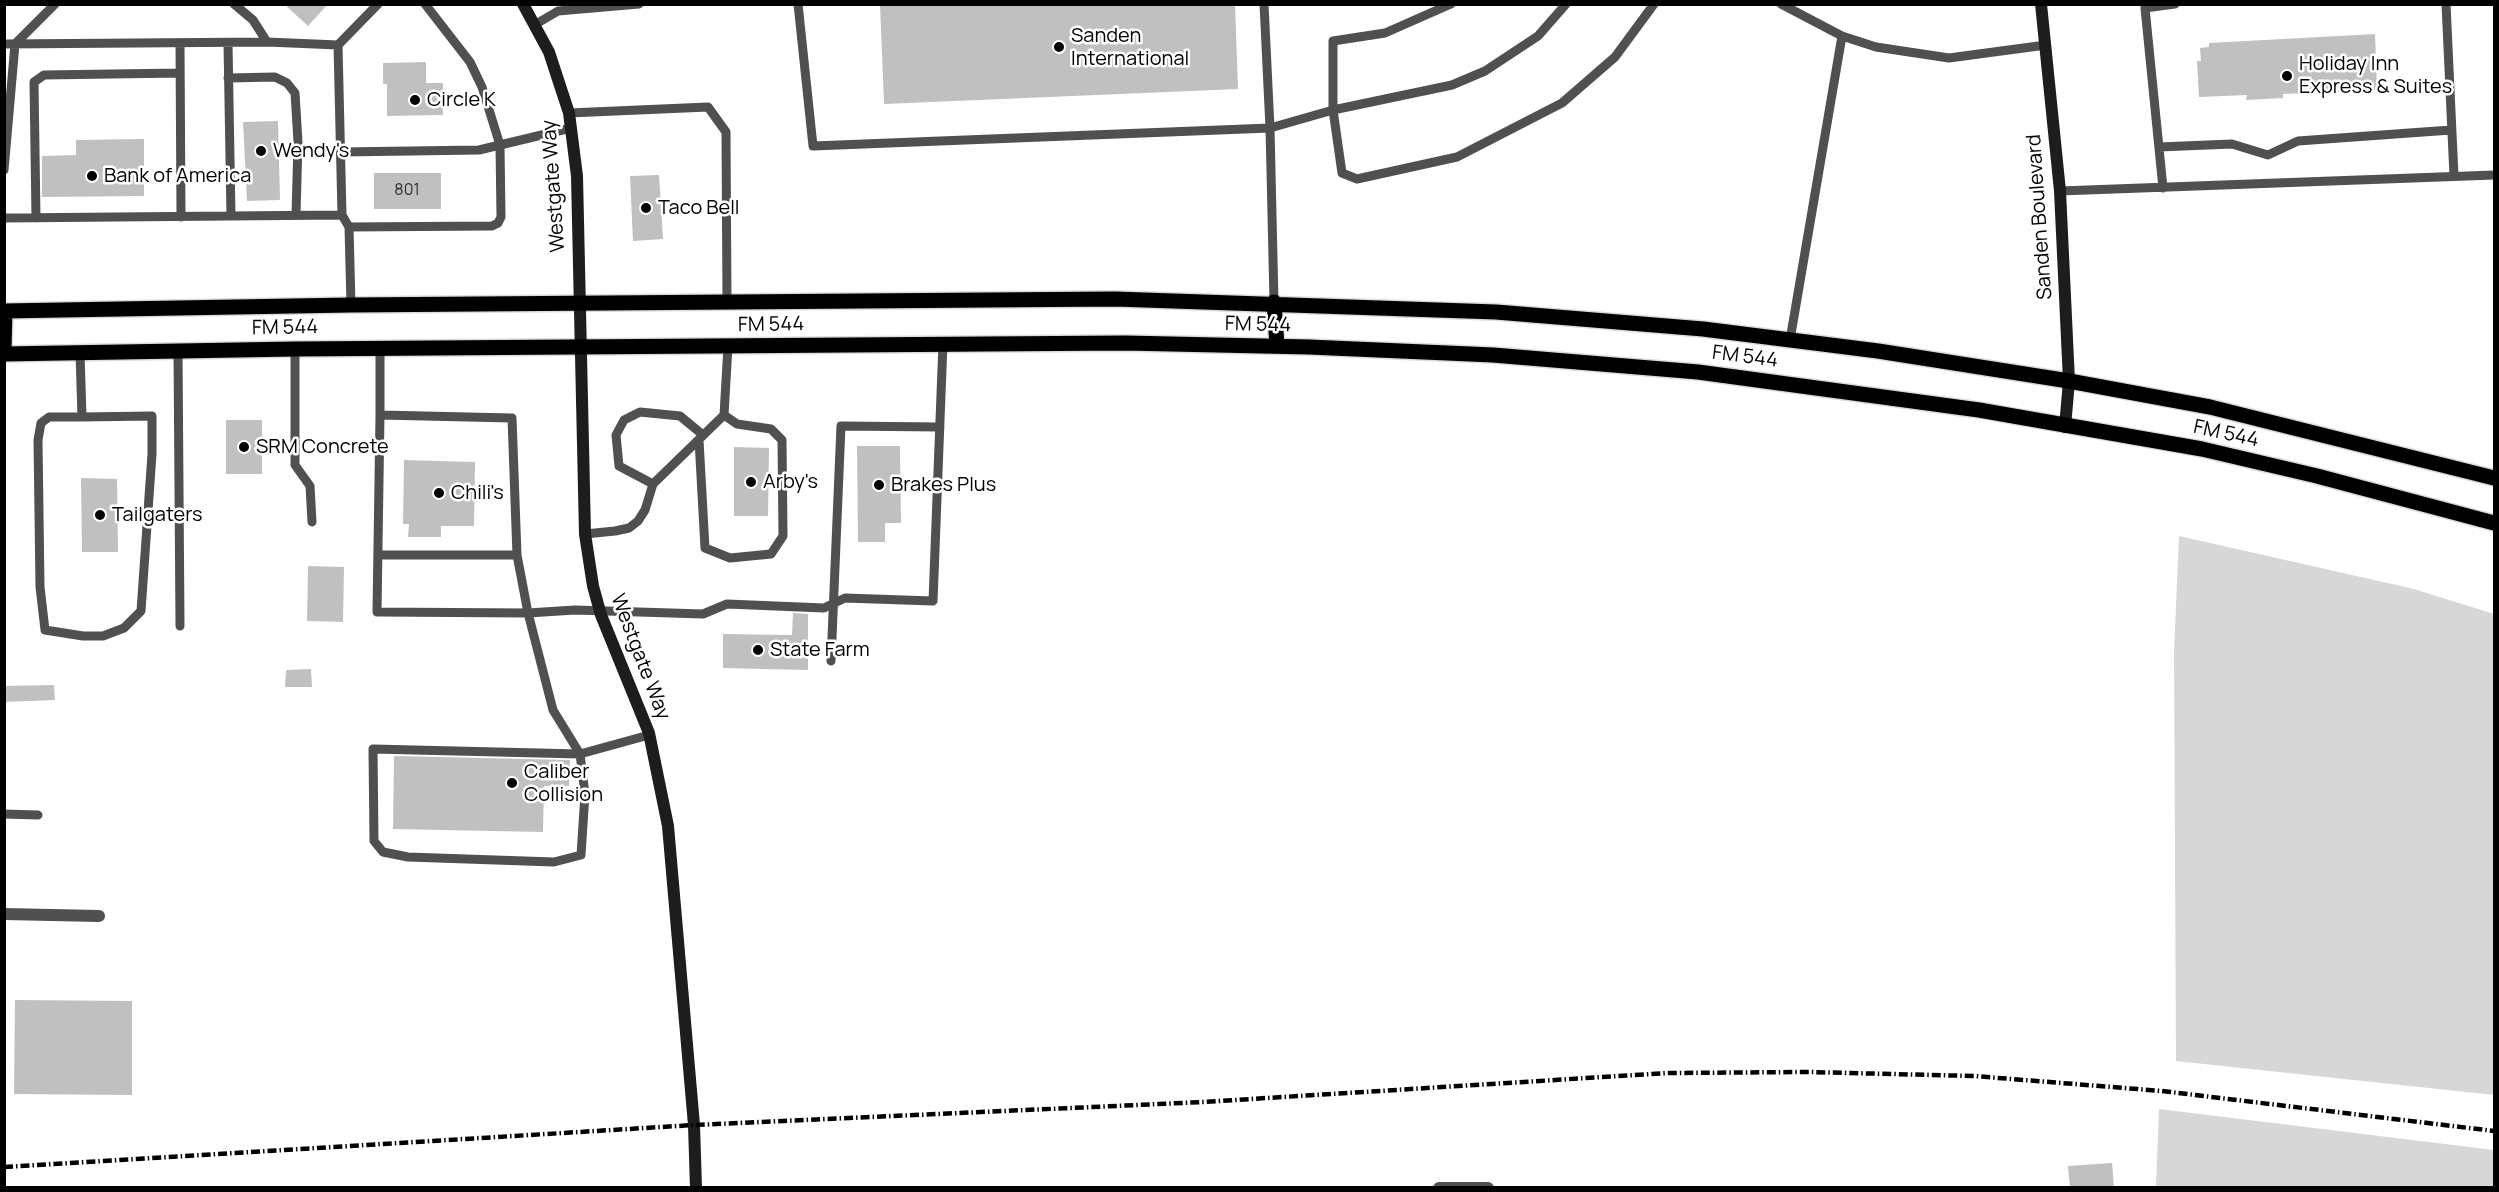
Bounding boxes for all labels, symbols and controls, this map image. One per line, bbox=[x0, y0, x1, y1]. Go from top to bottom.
place label: Sanden International bbox=[1071, 24, 1189, 71]
marker: Sanden International bbox=[1052, 40, 1066, 54]
place label: Holiday Inn Express & Suites bbox=[2299, 52, 2452, 99]
marker: Holiday Inn Express & Suites bbox=[2280, 69, 2294, 83]
place label: Circle K bbox=[427, 88, 496, 112]
marker: Circle K bbox=[408, 93, 422, 107]
street label: Westgate Way bbox=[537, 119, 571, 253]
street label: Sanden Boulevard bbox=[2022, 133, 2058, 301]
place label: Wendy's bbox=[273, 139, 349, 163]
marker: Wendy's bbox=[254, 144, 268, 158]
place label: Bank of America bbox=[104, 164, 251, 188]
marker: Bank of America bbox=[85, 169, 99, 183]
house number: 801 bbox=[394, 181, 420, 201]
place label: Taco Bell bbox=[658, 196, 740, 220]
marker: Taco Bell bbox=[639, 201, 653, 215]
street label: FM 544 bbox=[738, 312, 804, 338]
street label: FM 544 bbox=[1225, 312, 1291, 338]
street label: FM 544 bbox=[252, 315, 318, 341]
street label: FM 544 bbox=[1711, 341, 1779, 373]
street label: FM 544 bbox=[2191, 415, 2261, 453]
place label: SRM Concrete bbox=[256, 435, 389, 459]
marker: SRM Concrete bbox=[237, 440, 251, 454]
place label: Arby's bbox=[763, 470, 818, 494]
place label: Brakes Plus bbox=[891, 473, 996, 497]
marker: Arby's bbox=[744, 475, 758, 489]
marker: Brakes Plus bbox=[872, 478, 886, 492]
place label: Chili's bbox=[451, 481, 504, 505]
marker: Chili's bbox=[432, 486, 446, 500]
place label: Tailgaters bbox=[112, 503, 203, 527]
marker: Tailgaters bbox=[93, 508, 107, 522]
street label: Westgate Way bbox=[605, 591, 675, 723]
place label: State Farm bbox=[770, 638, 870, 662]
marker: State Farm bbox=[751, 643, 765, 657]
place label: Caliber Collision bbox=[524, 760, 603, 807]
marker: Caliber Collision bbox=[505, 776, 519, 790]

